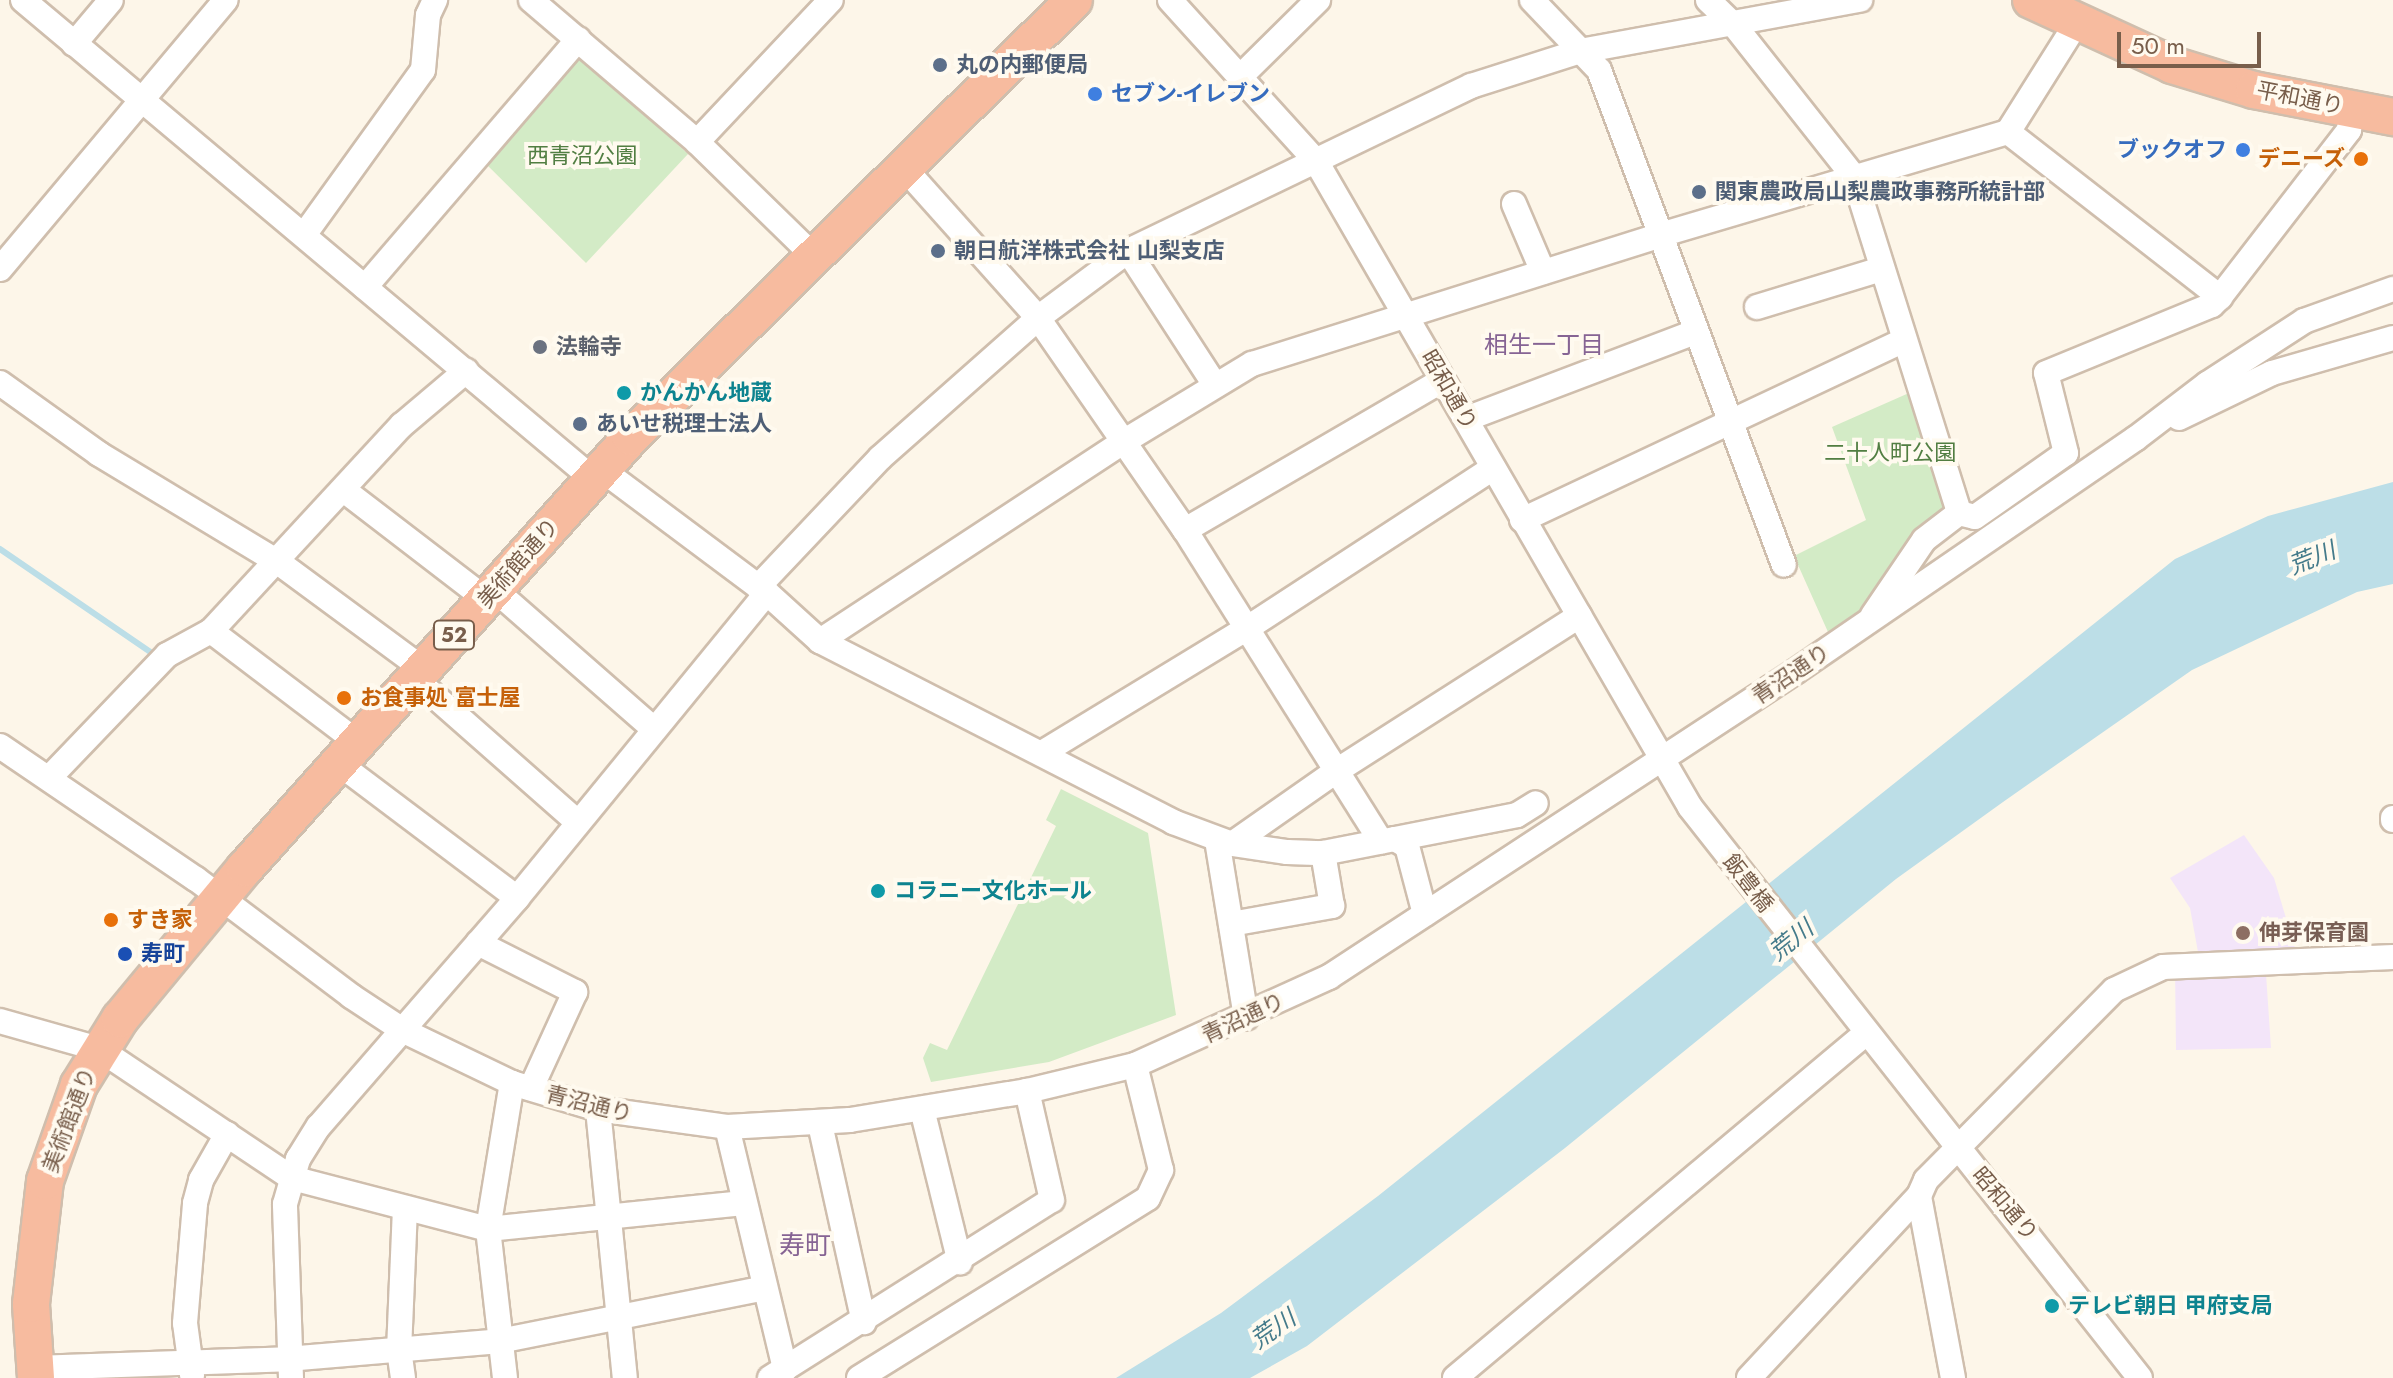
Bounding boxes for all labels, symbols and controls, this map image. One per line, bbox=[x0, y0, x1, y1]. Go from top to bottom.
scale bar bbox=[2121, 16, 2265, 66]
text: 50 m bbox=[2131, 28, 2185, 63]
place label: 丸の内郵便局 bbox=[956, 52, 1088, 78]
marker: 丸の内郵便局 bbox=[931, 56, 949, 74]
street label: 平和通り bbox=[2254, 77, 2346, 119]
place label: セブン-イレブン bbox=[1111, 81, 1270, 107]
marker: セブン-イレブン bbox=[1086, 85, 1104, 103]
place label: ブックオフ bbox=[2117, 137, 2227, 163]
marker: ブックオフ bbox=[2234, 141, 2252, 159]
park label: 西青沼公園 bbox=[527, 143, 637, 169]
place label: デニーズ bbox=[2257, 146, 2345, 172]
marker: デニーズ bbox=[2352, 150, 2370, 168]
place label: 関東農政局山梨農政事務所統計部 bbox=[1715, 179, 2045, 205]
marker: 関東農政局山梨農政事務所統計部 bbox=[1690, 183, 1708, 201]
place label: 朝日航洋株式会社 山梨支店 bbox=[954, 238, 1225, 264]
marker: 朝日航洋株式会社 山梨支店 bbox=[929, 242, 947, 260]
district label: 相生一丁目 bbox=[1484, 331, 1604, 359]
place label: 法輪寺 bbox=[556, 334, 622, 360]
marker: 法輪寺 bbox=[531, 338, 549, 356]
street label: 昭和通り bbox=[1416, 345, 1482, 435]
place label: かんかん地蔵 bbox=[640, 380, 772, 406]
marker: かんかん地蔵 bbox=[615, 384, 633, 402]
place label: あいせ税理士法人 bbox=[596, 411, 772, 437]
marker: あいせ税理士法人 bbox=[571, 415, 589, 433]
park label: 二十人町公園 bbox=[1824, 440, 1956, 466]
street label: 美術館通り bbox=[472, 513, 564, 613]
water label: 荒川 bbox=[2284, 536, 2340, 580]
road number: 52 bbox=[432, 619, 476, 651]
street label: 青沼通り bbox=[1747, 638, 1835, 710]
place label: お食事処 富士屋 bbox=[360, 685, 521, 711]
marker: お食事処 富士屋 bbox=[335, 689, 353, 707]
street label: 飯豊橋 bbox=[1717, 849, 1779, 917]
place label: コラニー文化ホール bbox=[894, 878, 1092, 904]
marker: コラニー文化ホール bbox=[869, 882, 887, 900]
place label: すき家 bbox=[127, 907, 193, 933]
marker: すき家 bbox=[102, 911, 120, 929]
water label: 荒川 bbox=[1763, 914, 1819, 966]
place label: 伸芽保育園 bbox=[2259, 920, 2369, 946]
marker: 伸芽保育園 bbox=[2234, 924, 2252, 942]
place label: 寿町 bbox=[141, 941, 185, 967]
marker: 寿町 bbox=[116, 945, 134, 963]
street label: 青沼通り bbox=[1198, 987, 1288, 1049]
street label: 美術館通り bbox=[37, 1064, 101, 1176]
street label: 青沼通り bbox=[543, 1081, 635, 1127]
street label: 昭和通り bbox=[1967, 1162, 2043, 1246]
district label: 寿町 bbox=[779, 1230, 831, 1262]
place label: テレビ朝日 甲府支局 bbox=[2068, 1293, 2273, 1319]
marker: テレビ朝日 甲府支局 bbox=[2043, 1297, 2061, 1315]
water label: 荒川 bbox=[1245, 1303, 1301, 1355]

